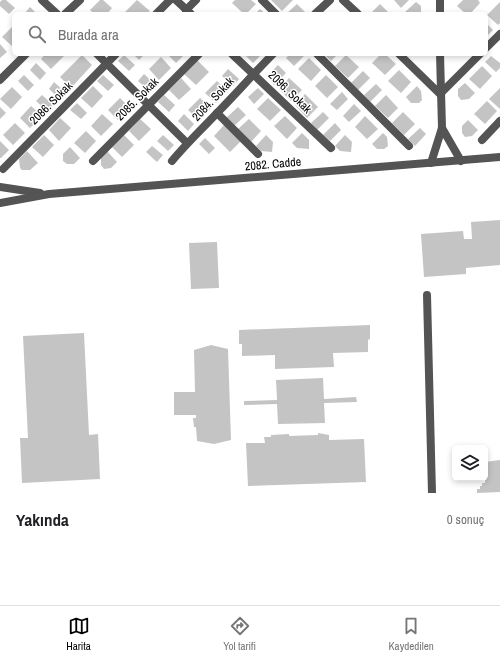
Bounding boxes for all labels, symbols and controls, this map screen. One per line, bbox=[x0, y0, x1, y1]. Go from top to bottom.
search box bbox=[12, 12, 488, 56]
icon: search bbox=[26, 23, 48, 45]
text: Burada ara bbox=[58, 24, 119, 45]
street label: 2096. Sokak bbox=[265, 67, 315, 117]
street label: 2084. Sokak bbox=[188, 73, 238, 124]
street label: 2085. Sokak bbox=[112, 74, 162, 124]
street label: 2086. Sokak bbox=[26, 78, 76, 128]
street label: 2082. Cadde bbox=[244, 154, 302, 174]
map controls bbox=[452, 445, 488, 481]
button: layers bbox=[452, 445, 488, 481]
text: Yakında bbox=[16, 508, 69, 531]
text: 0 sonuç bbox=[447, 511, 484, 528]
tab: Harita bbox=[66, 615, 91, 653]
tab: Yol tarifi bbox=[223, 615, 256, 653]
tab: Kaydedilen bbox=[389, 615, 434, 653]

